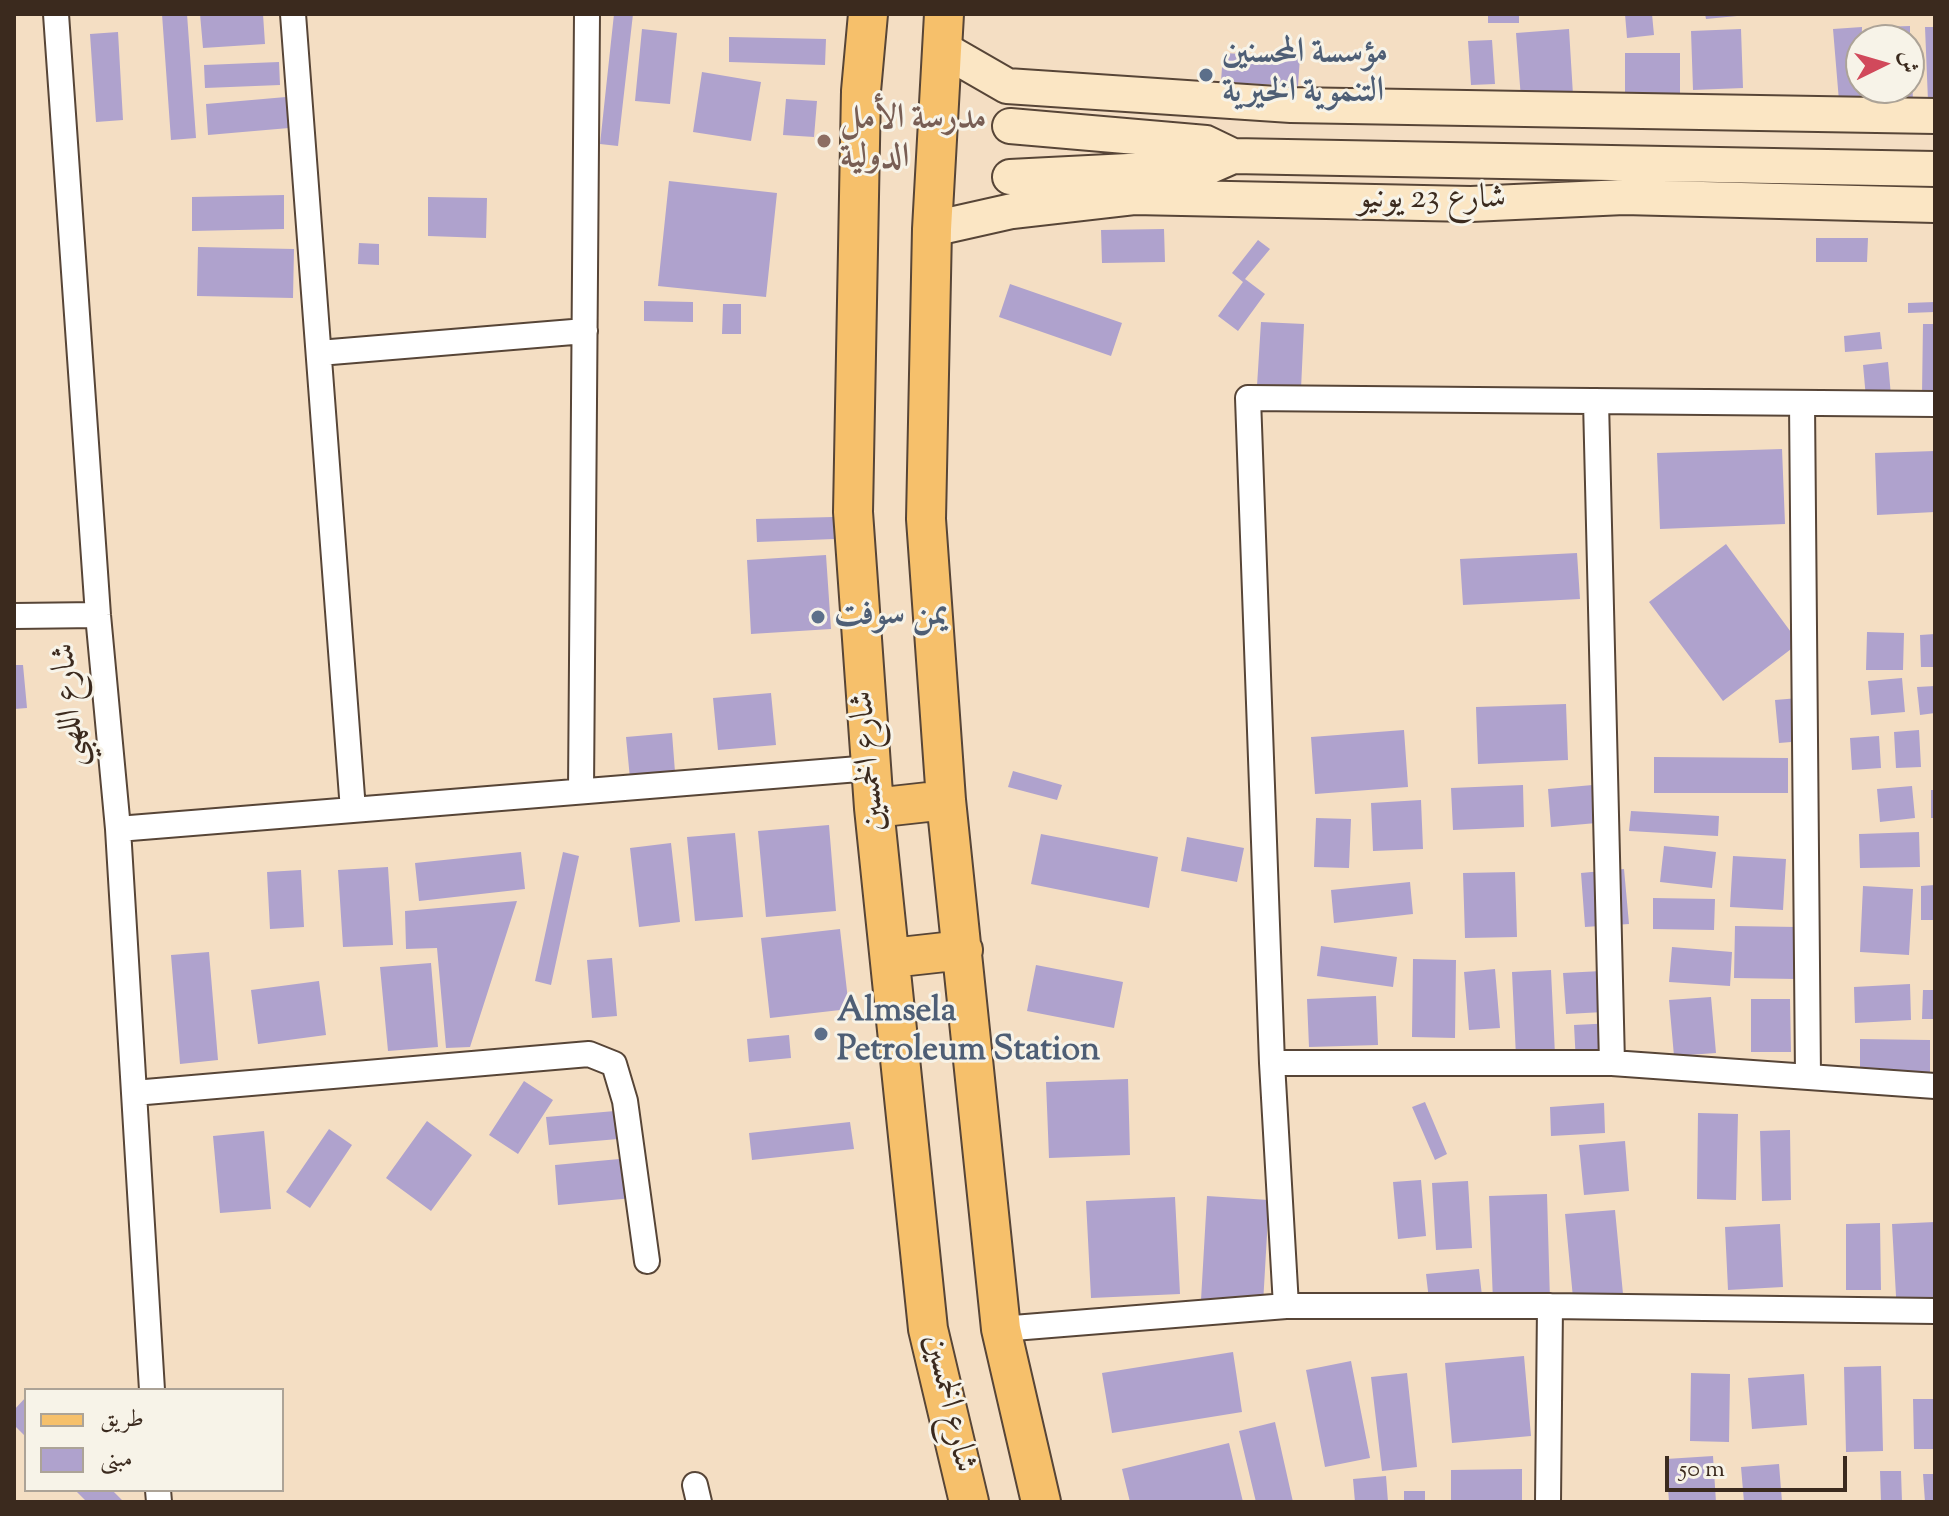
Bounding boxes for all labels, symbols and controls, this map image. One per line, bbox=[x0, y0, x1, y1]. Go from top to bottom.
north arrow bbox=[1845, 24, 1925, 104]
place label: مؤسسة المحسنين التنموية الخيرية bbox=[1222, 35, 1388, 114]
text: ش bbox=[1890, 50, 1924, 74]
marker: مؤسسة المحسنين التنموية الخيرية bbox=[1197, 66, 1215, 84]
place label: مدرسة الأمل الدولية bbox=[840, 101, 987, 180]
marker: مدرسة الأمل الدولية bbox=[815, 132, 833, 150]
street label: شارع 23 يونيو bbox=[1358, 181, 1506, 221]
place label: يمن سوفت bbox=[834, 597, 948, 637]
marker: يمن سوفت bbox=[809, 608, 827, 626]
street label: شارع اللهبي bbox=[46, 641, 98, 769]
street label: شارع الخمسين bbox=[845, 689, 897, 833]
place label: Almsela Petroleum Station bbox=[837, 994, 1100, 1074]
marker: Almsela Petroleum Station bbox=[812, 1025, 830, 1043]
street label: شارع الخمسين bbox=[911, 1331, 983, 1477]
legend bbox=[24, 1388, 284, 1492]
text: طريق bbox=[100, 1403, 144, 1437]
scale bar bbox=[1669, 1440, 1851, 1490]
text: مبنى bbox=[100, 1443, 133, 1477]
text: 50 m bbox=[1679, 1453, 1725, 1487]

